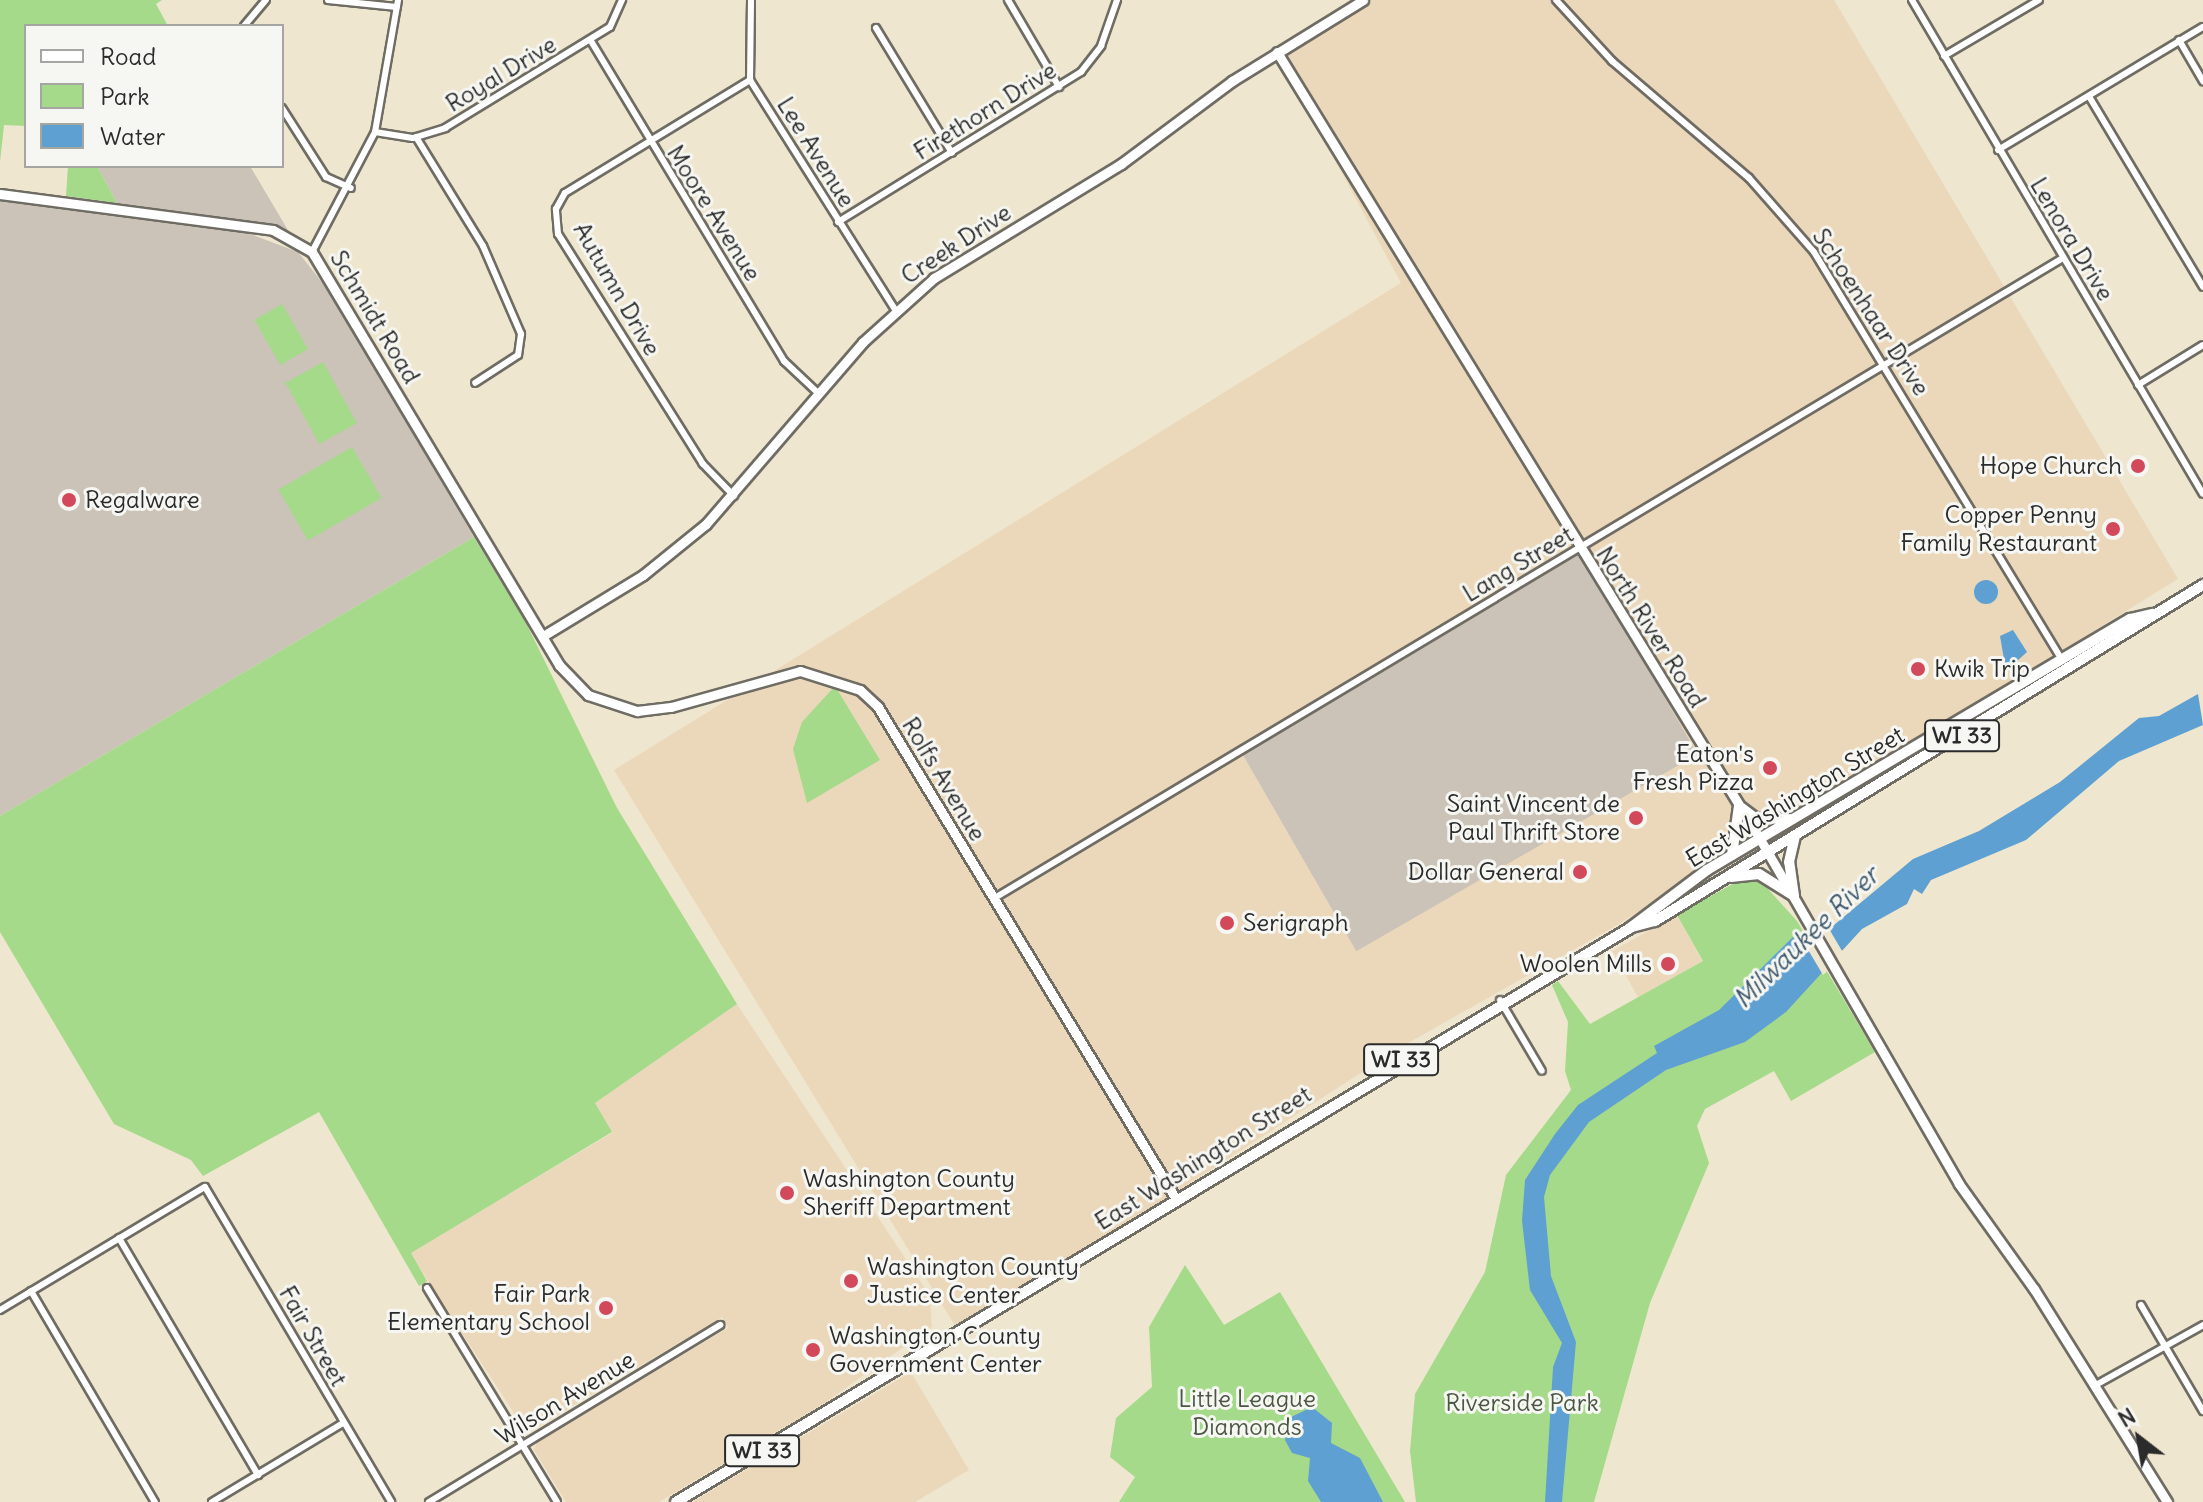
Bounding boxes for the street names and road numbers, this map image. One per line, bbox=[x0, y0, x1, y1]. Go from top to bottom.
street label: Royal Drive bbox=[441, 30, 561, 118]
street label: Firethorn Drive bbox=[908, 56, 1062, 166]
street label: Lee Avenue bbox=[771, 92, 861, 212]
street label: Moore Avenue bbox=[661, 140, 767, 286]
street label: Lenora Drive bbox=[2024, 172, 2120, 306]
street label: Creek Drive bbox=[896, 198, 1016, 290]
street label: Autumn Drive bbox=[567, 217, 667, 361]
street label: Schoenhaar Drive bbox=[1806, 223, 1936, 401]
street label: Schmidt Road bbox=[324, 245, 426, 389]
street label: Lang Street bbox=[1458, 520, 1578, 608]
street label: North River Road bbox=[1590, 541, 1712, 713]
street label: Rolfs Avenue bbox=[896, 712, 992, 846]
road number: WI 33 bbox=[1924, 718, 2000, 754]
street label: East Washington Street bbox=[1681, 720, 1909, 874]
road number: WI 33 bbox=[1363, 1042, 1439, 1078]
street label: East Washington Street bbox=[1090, 1080, 1316, 1236]
street label: Fair Street bbox=[273, 1281, 353, 1391]
street label: Wilson Avenue bbox=[490, 1345, 640, 1451]
road number: WI 33 bbox=[724, 1433, 800, 1469]

